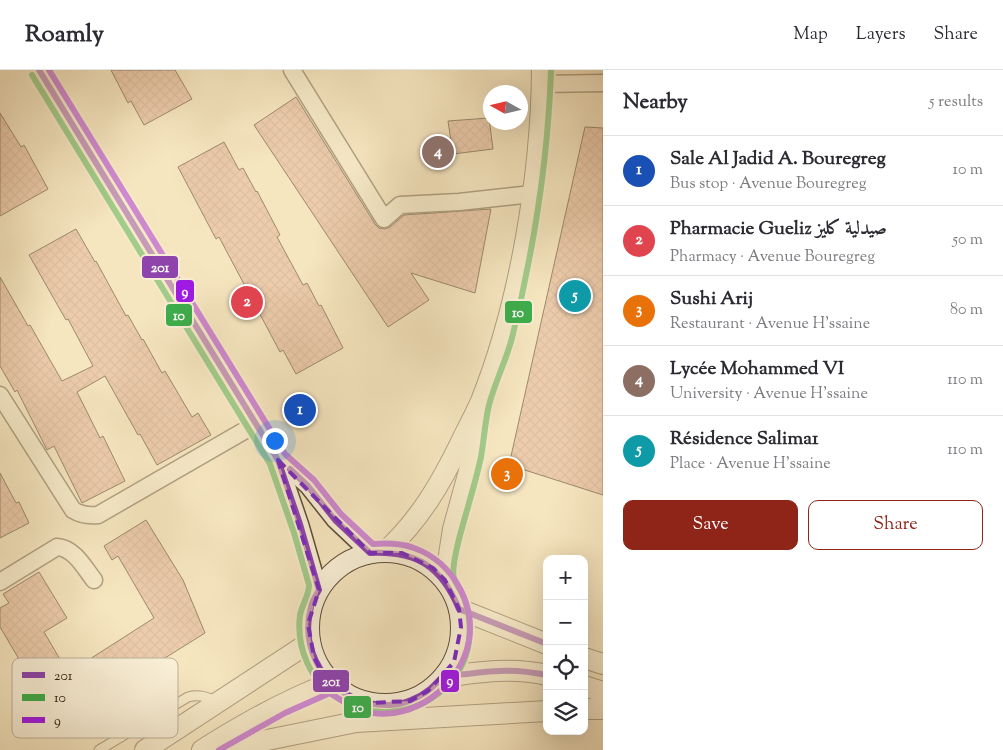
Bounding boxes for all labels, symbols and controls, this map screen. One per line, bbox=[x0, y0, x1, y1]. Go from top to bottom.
text: Roamly bbox=[25, 18, 104, 52]
text: Map bbox=[793, 22, 828, 48]
text: Layers bbox=[856, 22, 906, 48]
text: Share bbox=[934, 22, 978, 48]
north arrow bbox=[483, 85, 528, 130]
text: Nearby bbox=[623, 88, 688, 118]
text: 5 results bbox=[929, 91, 983, 114]
pin: 4 bbox=[422, 133, 454, 171]
text: Sale Al Jadid A. Bouregreg bbox=[670, 146, 886, 173]
text: 1 bbox=[636, 159, 642, 182]
text: 10 m bbox=[953, 159, 983, 182]
text: Bus stop · Avenue Bouregreg bbox=[670, 173, 867, 196]
text: Pharmacie Gueliz صيدلية كليز bbox=[670, 216, 887, 243]
text: 2 bbox=[635, 229, 643, 252]
text: 50 m bbox=[952, 229, 983, 252]
text: Pharmacy · Avenue Bouregreg bbox=[670, 246, 875, 269]
line badge: 201 bbox=[141, 255, 179, 279]
text: 201 bbox=[151, 259, 170, 279]
pin: 5 bbox=[559, 277, 591, 315]
line badge: 9 bbox=[175, 279, 195, 303]
text: 9 bbox=[182, 283, 189, 303]
pin: 2 bbox=[231, 283, 263, 321]
text: Sushi Arij bbox=[670, 286, 753, 313]
text: 3 bbox=[636, 299, 642, 322]
text: 80 m bbox=[950, 299, 983, 322]
line badge: 10 bbox=[504, 300, 533, 324]
line badge: 10 bbox=[165, 303, 193, 327]
text: 10 bbox=[512, 304, 525, 324]
text: 10 bbox=[173, 307, 186, 327]
text: Restaurant · Avenue H'ssaine bbox=[670, 313, 870, 336]
text: Lycée Mohammed VI bbox=[670, 356, 844, 383]
text: 4 bbox=[635, 369, 643, 392]
text: 110 m bbox=[947, 369, 983, 392]
text: University · Avenue H'ssaine bbox=[670, 383, 868, 406]
pin: 1 bbox=[284, 391, 316, 429]
text: Résidence Salima1 bbox=[670, 426, 818, 453]
your location bbox=[262, 428, 288, 454]
text: 5 bbox=[636, 439, 642, 462]
text: 110 m bbox=[947, 439, 983, 462]
text: Place · Avenue H'ssaine bbox=[670, 453, 831, 476]
pin: 3 bbox=[491, 455, 523, 493]
button: Save bbox=[623, 500, 798, 550]
button: Share bbox=[808, 500, 983, 550]
map controls bbox=[543, 555, 588, 735]
button: + bbox=[543, 555, 588, 600]
button: − bbox=[543, 600, 588, 645]
button: locate bbox=[543, 645, 588, 690]
legend bbox=[12, 658, 178, 738]
text: 201 bbox=[54, 667, 73, 687]
line badge: 201 bbox=[312, 669, 350, 693]
line badge: 9 bbox=[440, 669, 460, 693]
text: 9 bbox=[447, 672, 454, 692]
text: 201 bbox=[322, 673, 341, 693]
text: 10 bbox=[54, 689, 66, 709]
button: layers bbox=[543, 690, 588, 735]
line badge: 10 bbox=[343, 695, 372, 719]
text: 10 bbox=[352, 699, 365, 719]
text: 9 bbox=[54, 712, 61, 732]

